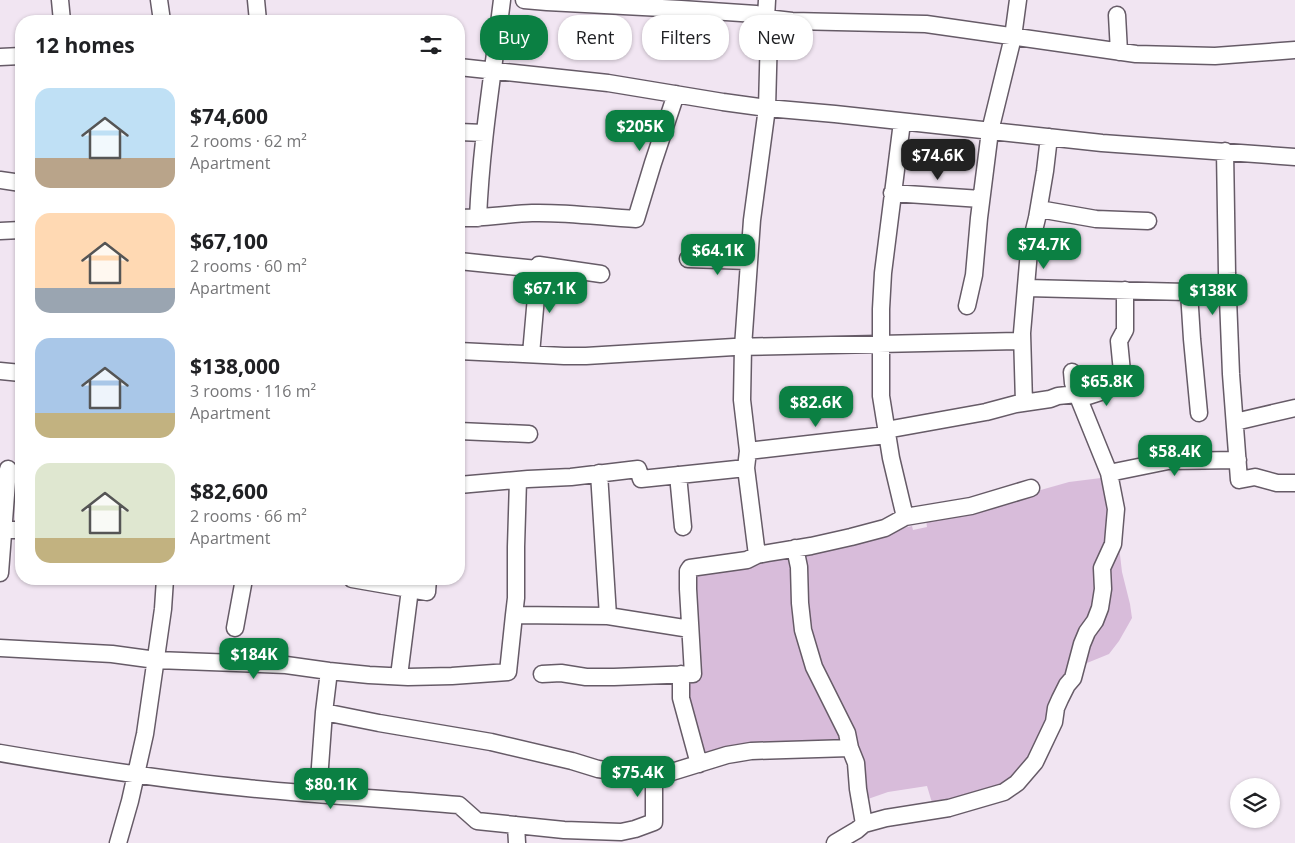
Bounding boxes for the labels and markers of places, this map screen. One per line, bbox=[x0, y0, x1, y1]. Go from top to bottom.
pin: $205K bbox=[605, 110, 675, 152]
pin: $74.6K bbox=[897, 138, 979, 181]
pin: $74.7K bbox=[1003, 228, 1085, 270]
pin: $64.1K bbox=[677, 234, 759, 276]
pin: $67.1K bbox=[509, 272, 591, 314]
pin: $138K bbox=[1178, 274, 1248, 316]
pin: $65.8K bbox=[1066, 364, 1148, 407]
pin: $82.6K bbox=[775, 386, 857, 428]
pin: $58.4K bbox=[1134, 434, 1216, 477]
pin: $184K bbox=[219, 638, 289, 680]
pin: $75.4K bbox=[597, 756, 679, 798]
pin: $80.1K bbox=[290, 768, 372, 810]

